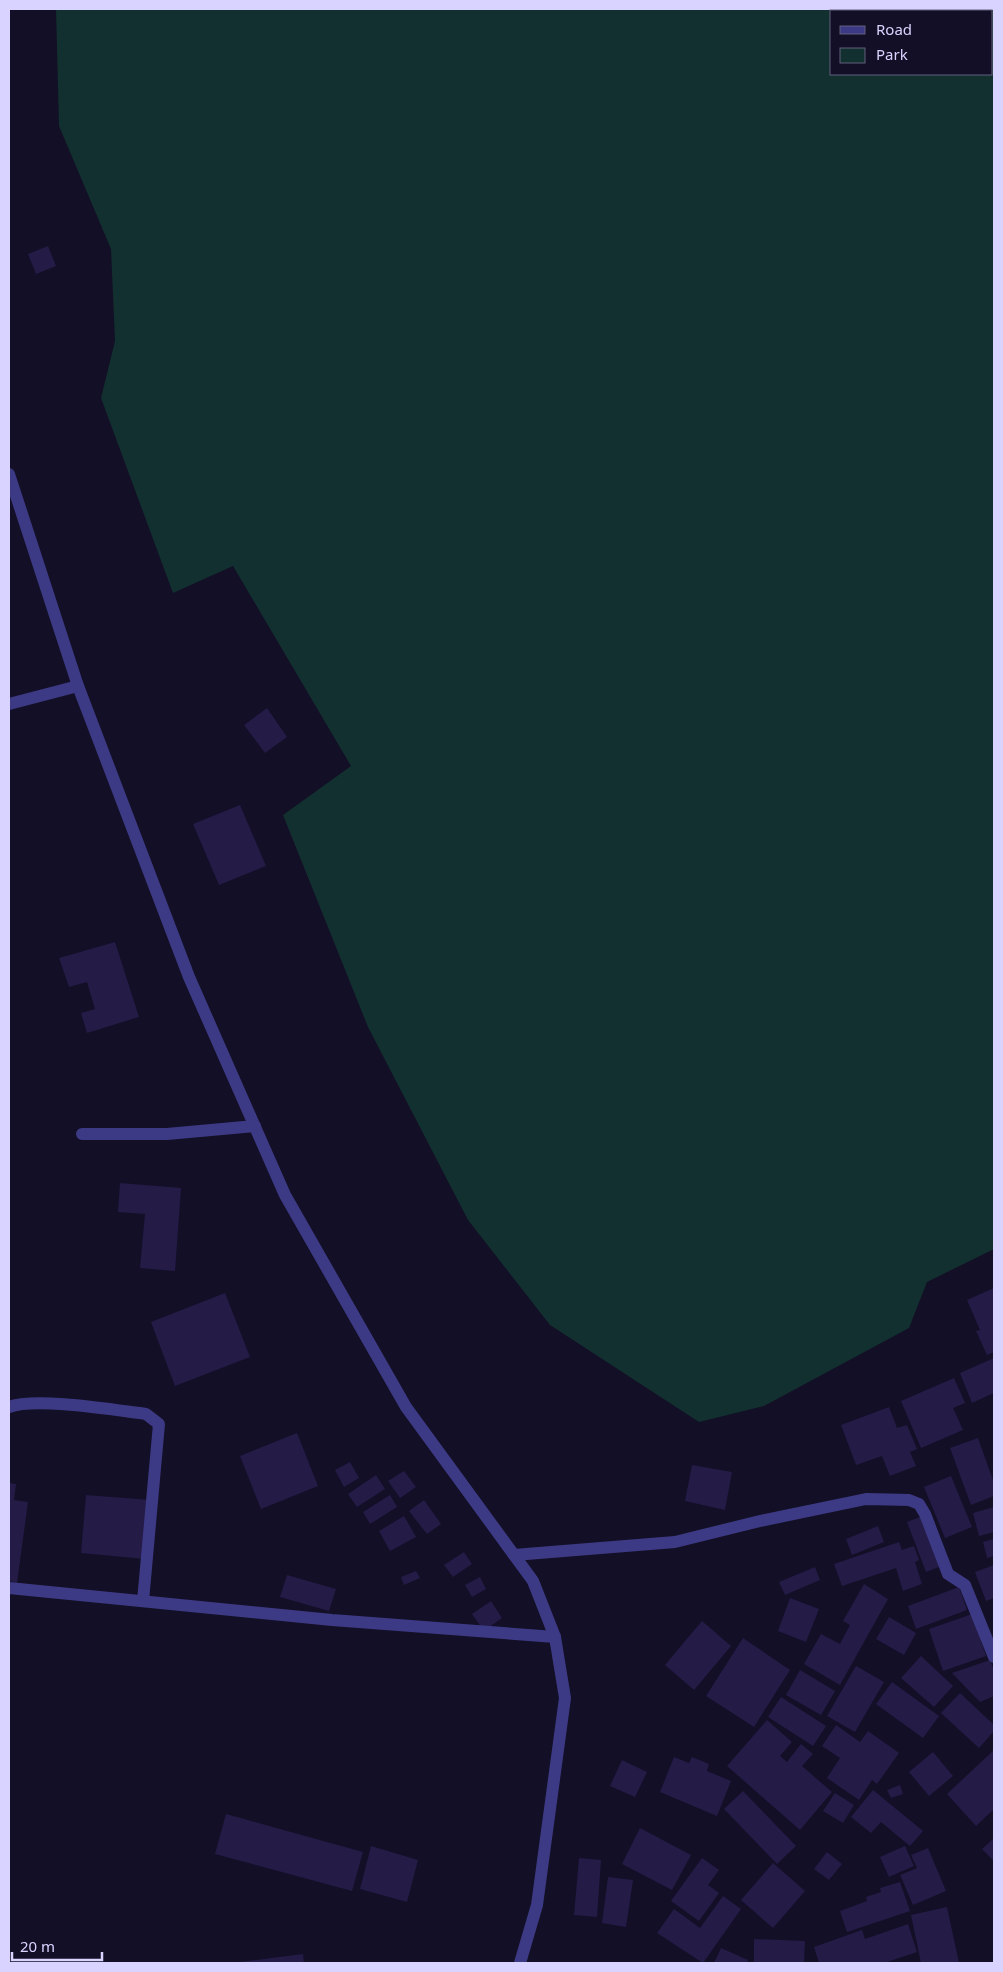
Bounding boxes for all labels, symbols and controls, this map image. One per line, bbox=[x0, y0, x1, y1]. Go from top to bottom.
legend bbox=[830, 10, 993, 75]
text: Road bbox=[876, 19, 912, 39]
text: Park bbox=[876, 44, 908, 64]
scale bar bbox=[12, 1930, 102, 1962]
text: 20 m bbox=[20, 1936, 55, 1956]

